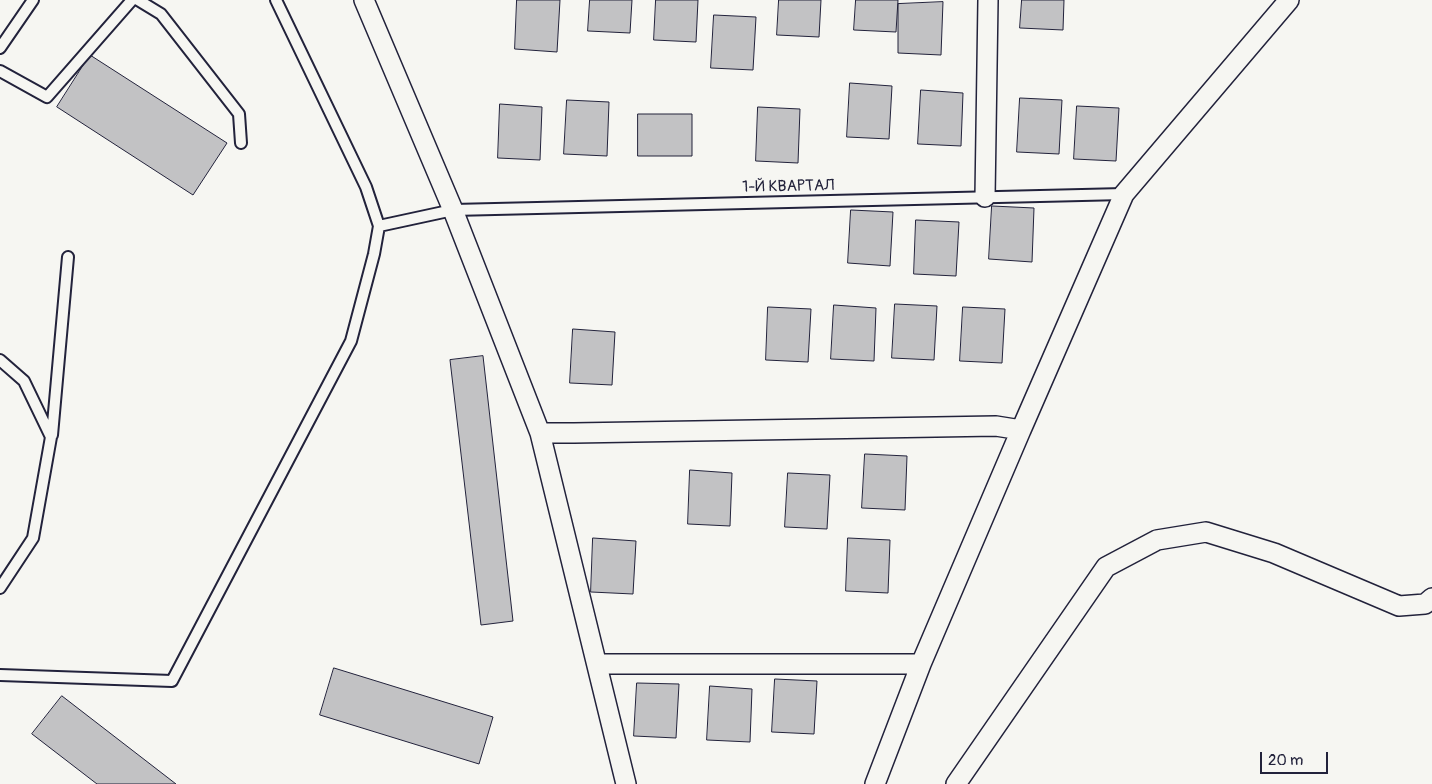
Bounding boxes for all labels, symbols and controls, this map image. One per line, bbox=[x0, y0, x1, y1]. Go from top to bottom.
street label: 1-Й КВАРТАЛ bbox=[742, 177, 834, 197]
scale bar bbox=[1262, 742, 1330, 774]
text: 20 m bbox=[1268, 751, 1303, 770]

